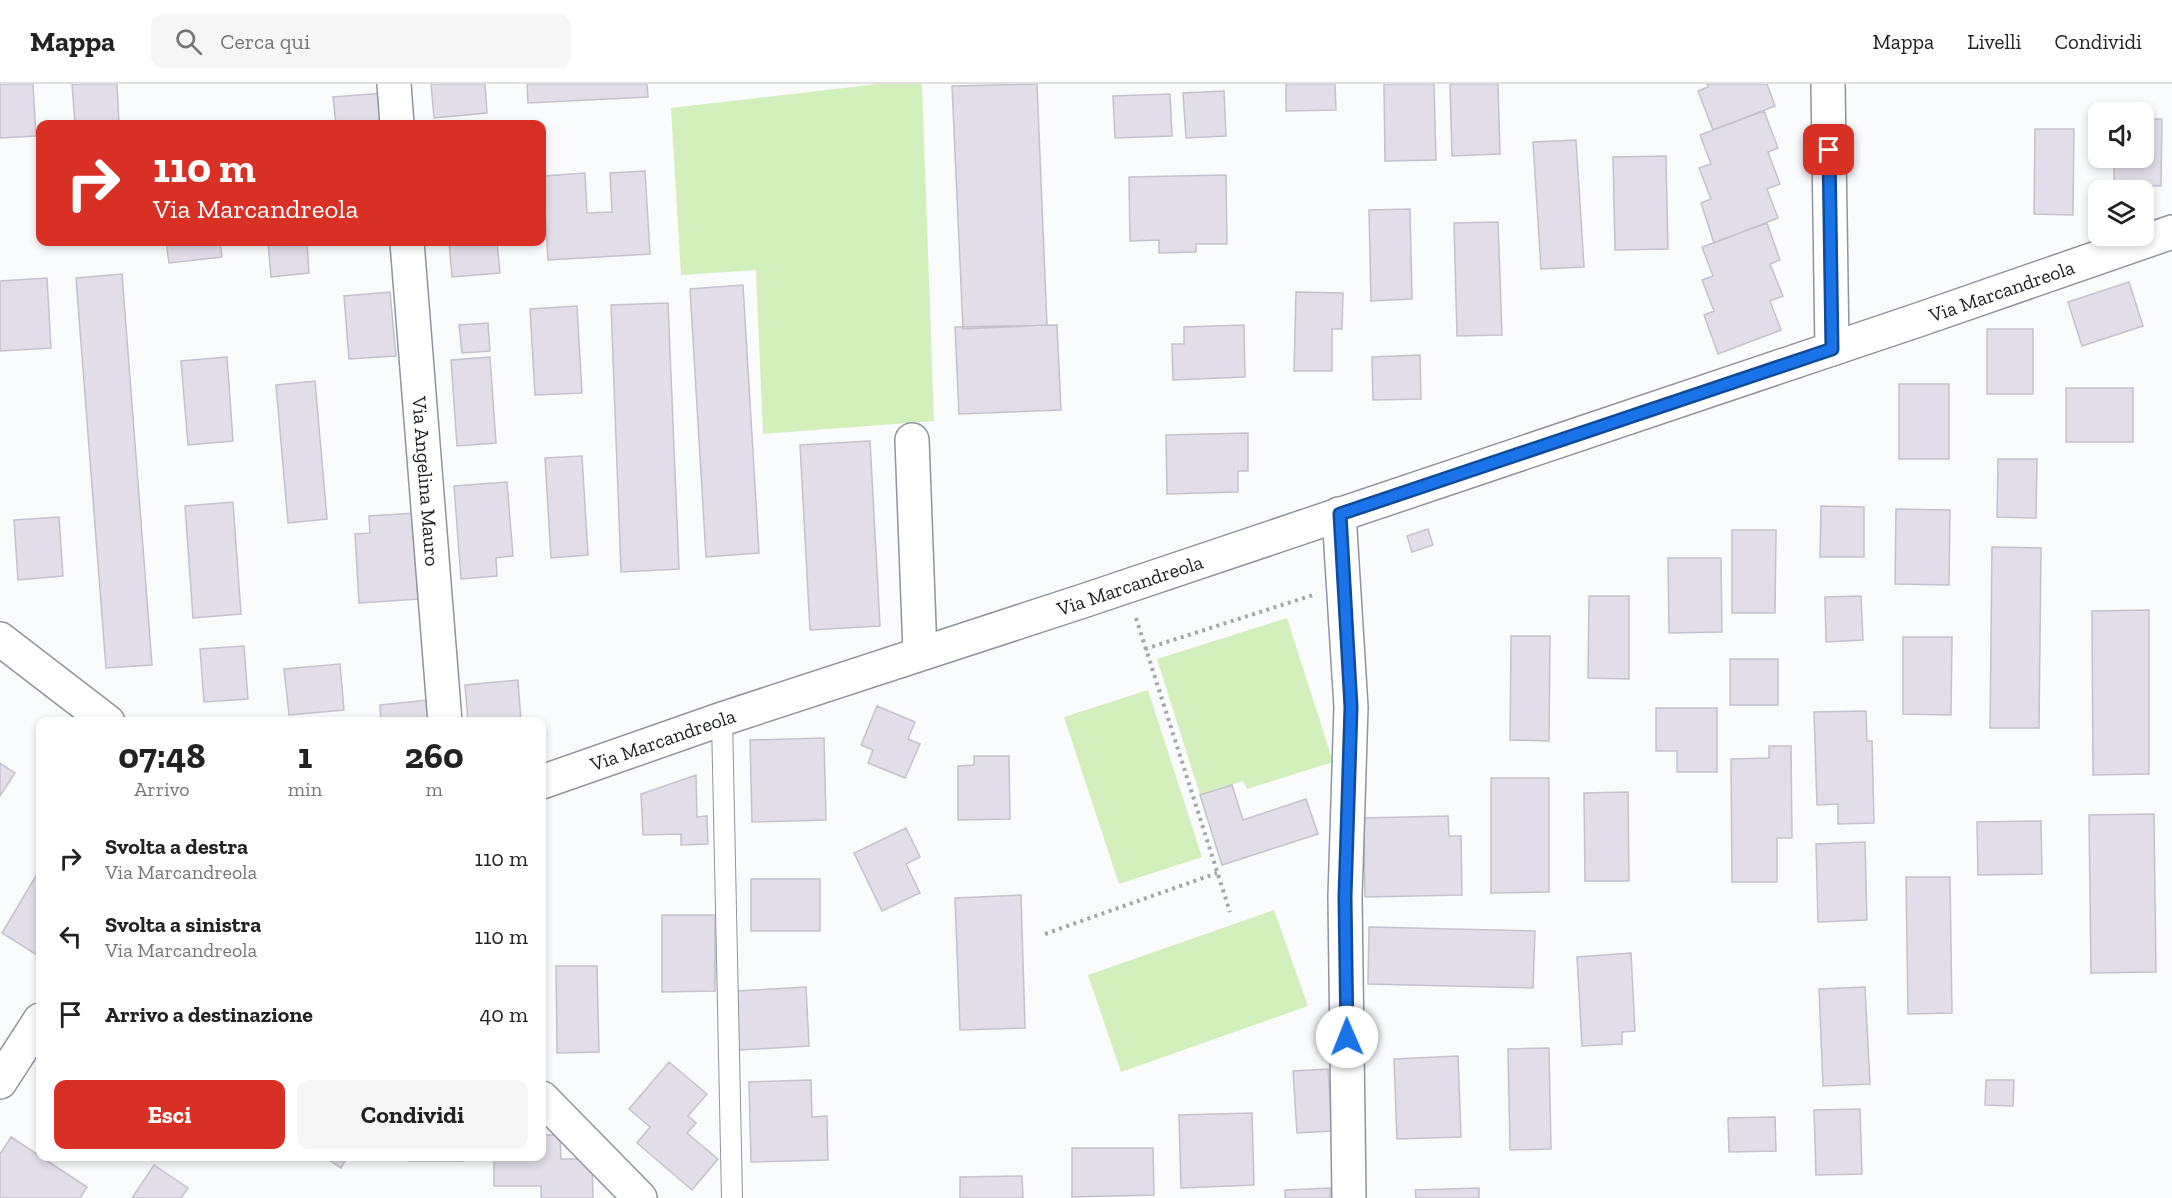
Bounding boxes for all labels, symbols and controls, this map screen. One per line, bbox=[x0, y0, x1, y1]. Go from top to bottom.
search box bbox=[151, 14, 571, 68]
text: Mappa bbox=[30, 25, 115, 58]
icon: search bbox=[172, 25, 205, 58]
text: Cerca qui bbox=[220, 28, 310, 55]
text: Mappa bbox=[1872, 29, 1934, 54]
text: Livelli bbox=[1967, 29, 2022, 54]
text: Condividi bbox=[2055, 29, 2142, 54]
map controls bbox=[2088, 102, 2154, 246]
button: sound bbox=[2088, 102, 2154, 168]
pin bbox=[1803, 124, 1854, 175]
icon: arrive bbox=[1812, 133, 1845, 166]
text: 110 m bbox=[153, 142, 256, 193]
icon: right bbox=[54, 144, 132, 222]
button: layers bbox=[2088, 180, 2154, 246]
text: Via Marcandreola bbox=[153, 193, 359, 225]
street label: Via Marcandreola bbox=[1925, 255, 2078, 328]
street label: Via Angelina Mauro bbox=[407, 394, 445, 567]
street label: Via Marcandreola bbox=[1053, 549, 1206, 621]
street label: Via Marcandreola bbox=[586, 703, 739, 777]
text: 07:48 bbox=[118, 734, 206, 777]
text: 1 bbox=[298, 734, 312, 777]
text: 260 bbox=[404, 734, 464, 777]
text: Arrivo bbox=[134, 777, 190, 801]
text: min bbox=[288, 777, 322, 801]
text: m bbox=[425, 777, 443, 801]
text: Svolta a destra bbox=[105, 833, 248, 860]
icon: right bbox=[54, 842, 87, 875]
text: 110 m bbox=[474, 845, 528, 872]
text: Via Marcandreola bbox=[105, 860, 257, 884]
text: Svolta a sinistra bbox=[105, 911, 261, 938]
icon: left bbox=[54, 920, 87, 953]
text: 110 m bbox=[474, 923, 528, 950]
text: Via Marcandreola bbox=[105, 938, 257, 962]
icon: arrive bbox=[54, 998, 87, 1031]
text: Arrivo a destinazione bbox=[105, 1001, 313, 1028]
text: 40 m bbox=[479, 1001, 528, 1028]
position arrow bbox=[1315, 1005, 1379, 1069]
button: Esci bbox=[54, 1080, 285, 1149]
button: Condividi bbox=[297, 1080, 528, 1149]

